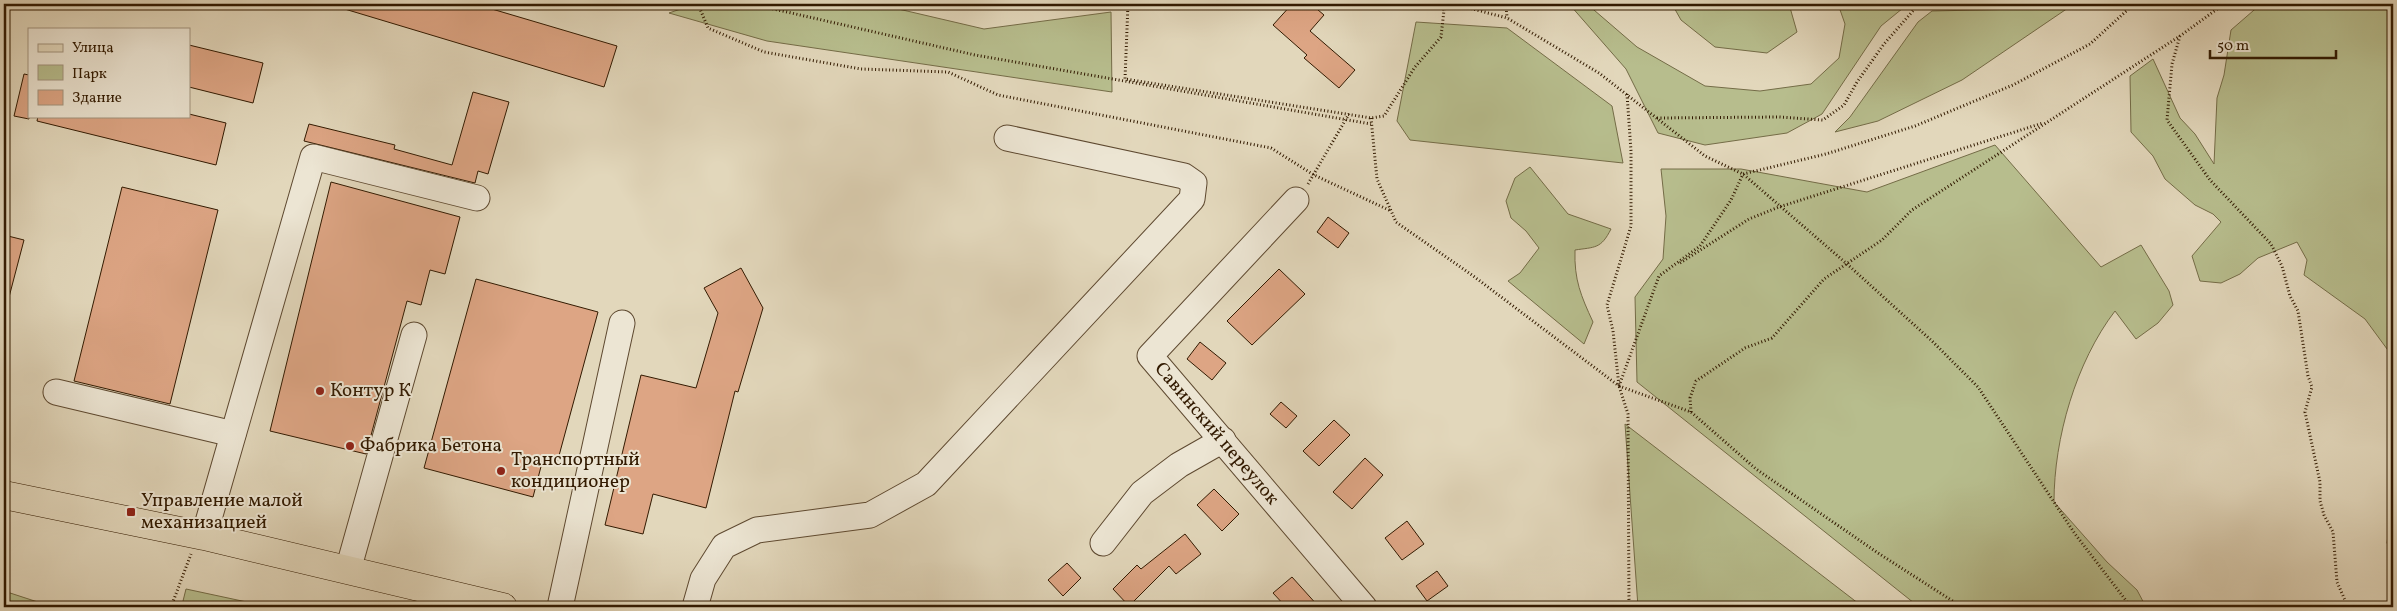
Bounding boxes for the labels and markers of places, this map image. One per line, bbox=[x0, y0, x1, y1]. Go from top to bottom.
place label: Контур К bbox=[330, 378, 411, 404]
marker: Контур К bbox=[314, 385, 326, 397]
place label: Фабрика Бетона bbox=[360, 433, 502, 459]
marker: Фабрика Бетона bbox=[344, 440, 356, 452]
place label: Транспортный кондиционер bbox=[511, 447, 640, 495]
marker: Транспортный кондиционер bbox=[495, 465, 507, 477]
place label: Управление малой механизацией bbox=[141, 488, 303, 536]
marker: Управление малой механизацией bbox=[125, 506, 137, 518]

